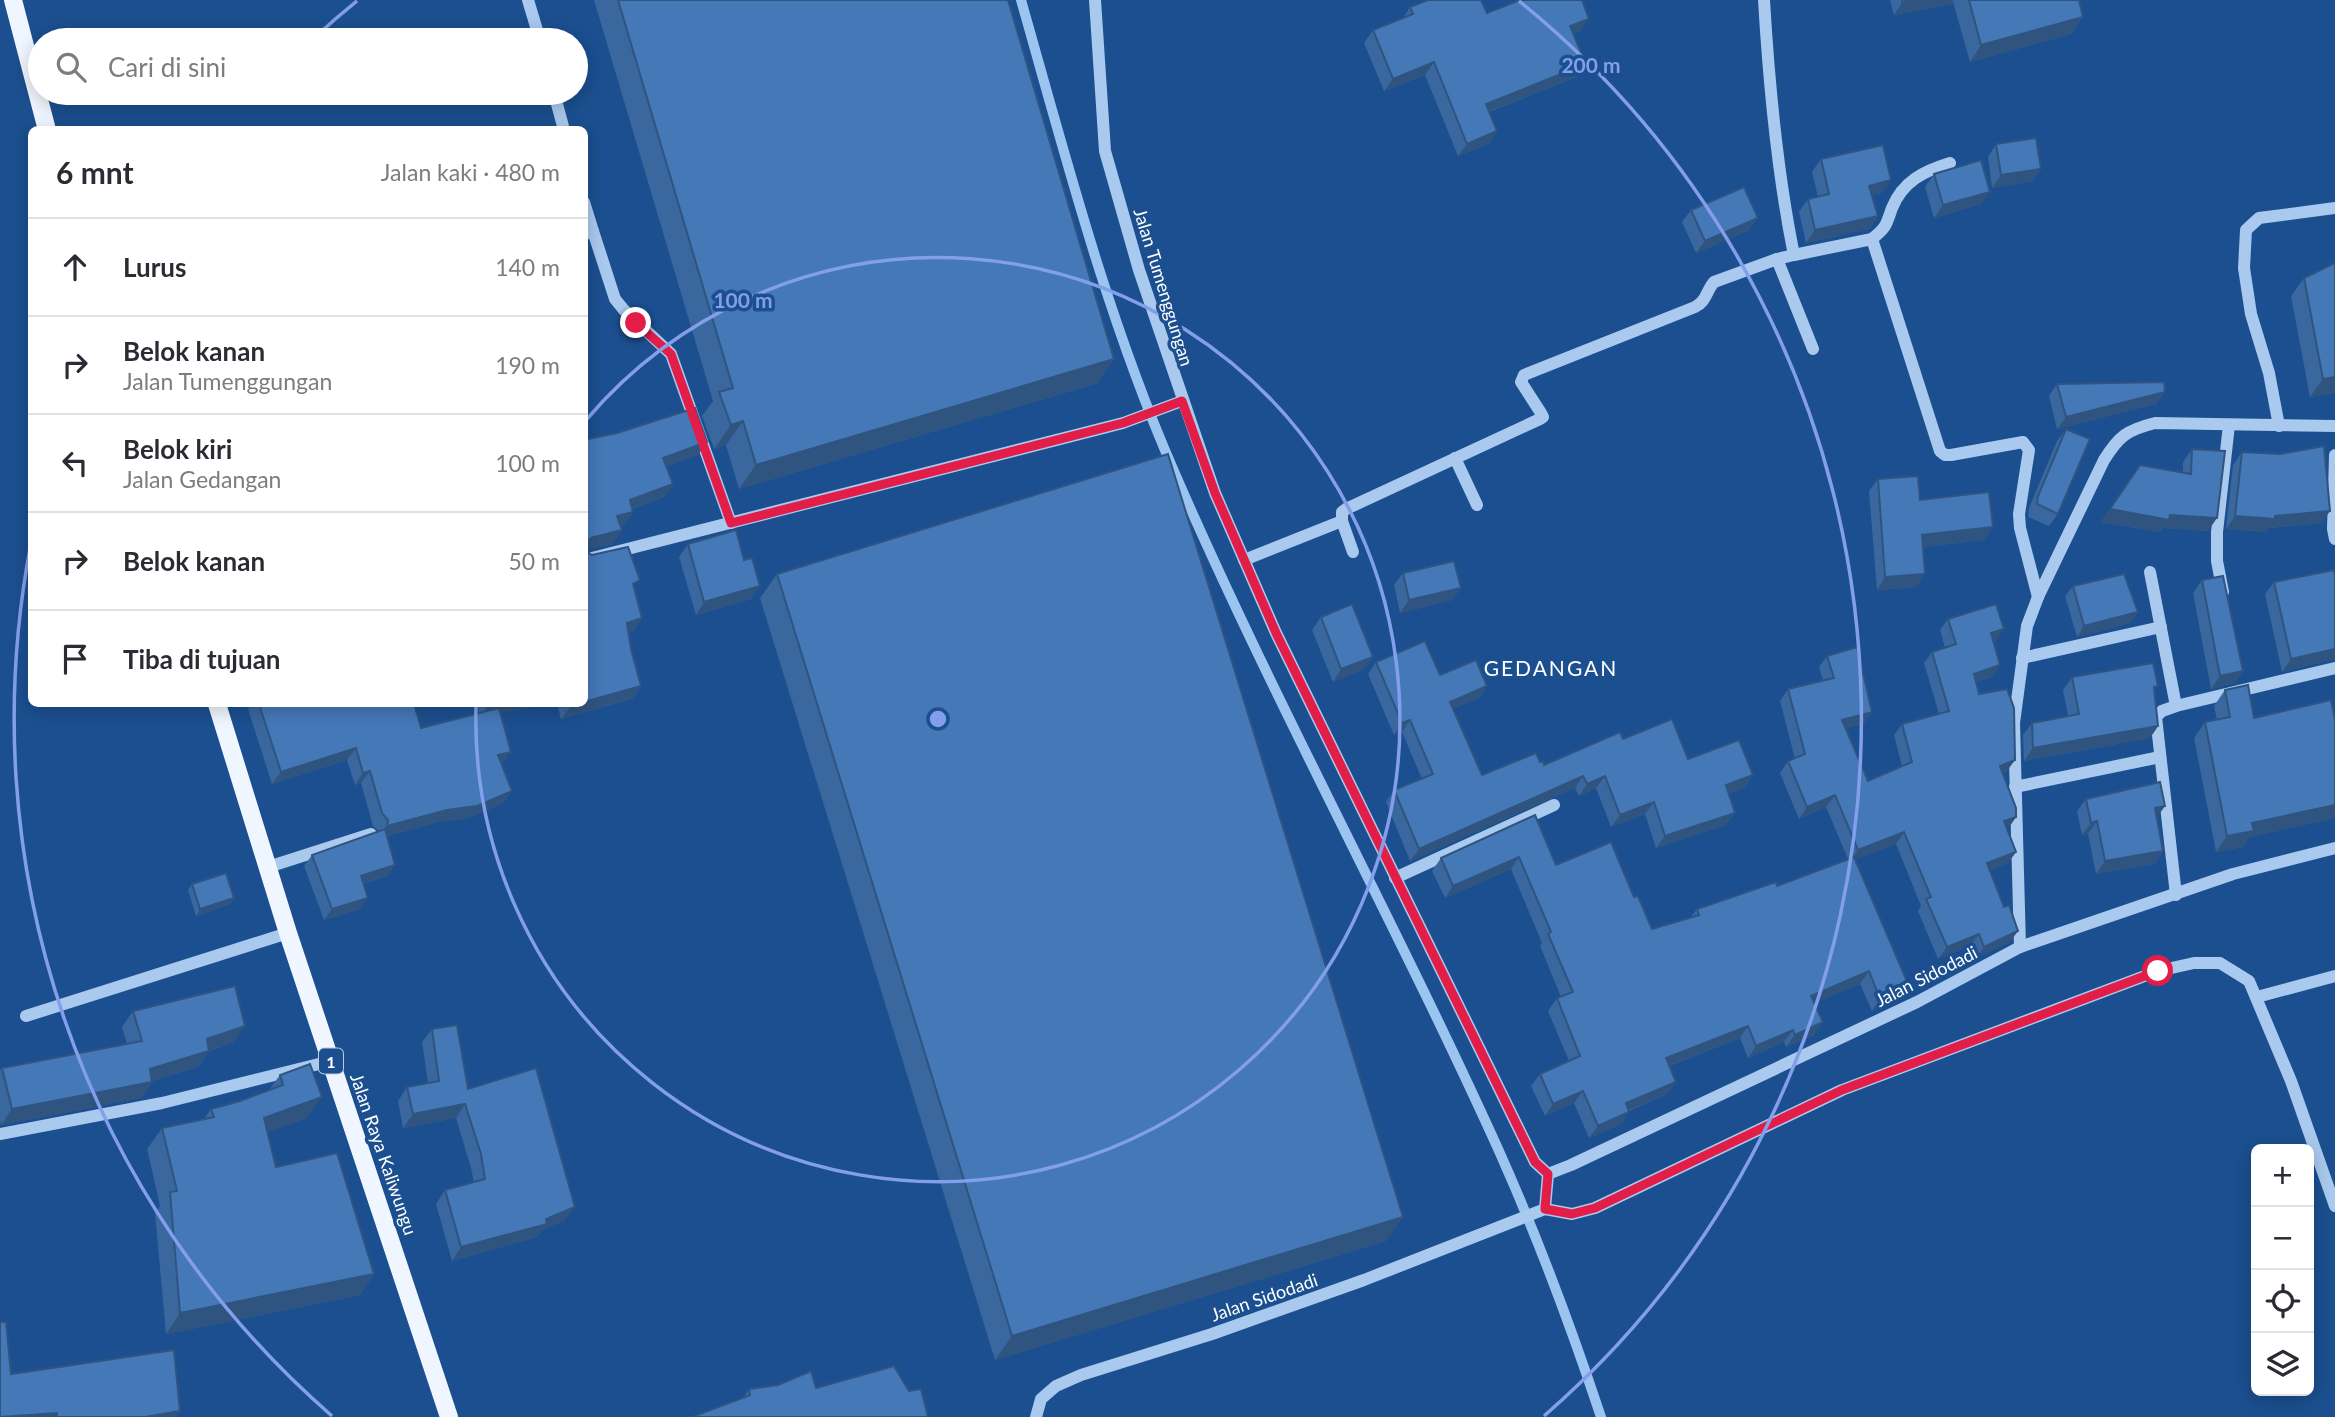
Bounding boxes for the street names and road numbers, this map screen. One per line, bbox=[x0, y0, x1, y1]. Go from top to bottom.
street label: Jalan Tumenggungan bbox=[1130, 205, 1198, 369]
street label: Jalan Sidodadi bbox=[1871, 941, 1981, 1011]
road number: 1 bbox=[319, 1049, 343, 1074]
street label: Jalan Raya Kaliwungu bbox=[346, 1070, 422, 1238]
street label: Jalan Sidodadi bbox=[1208, 1268, 1320, 1326]

